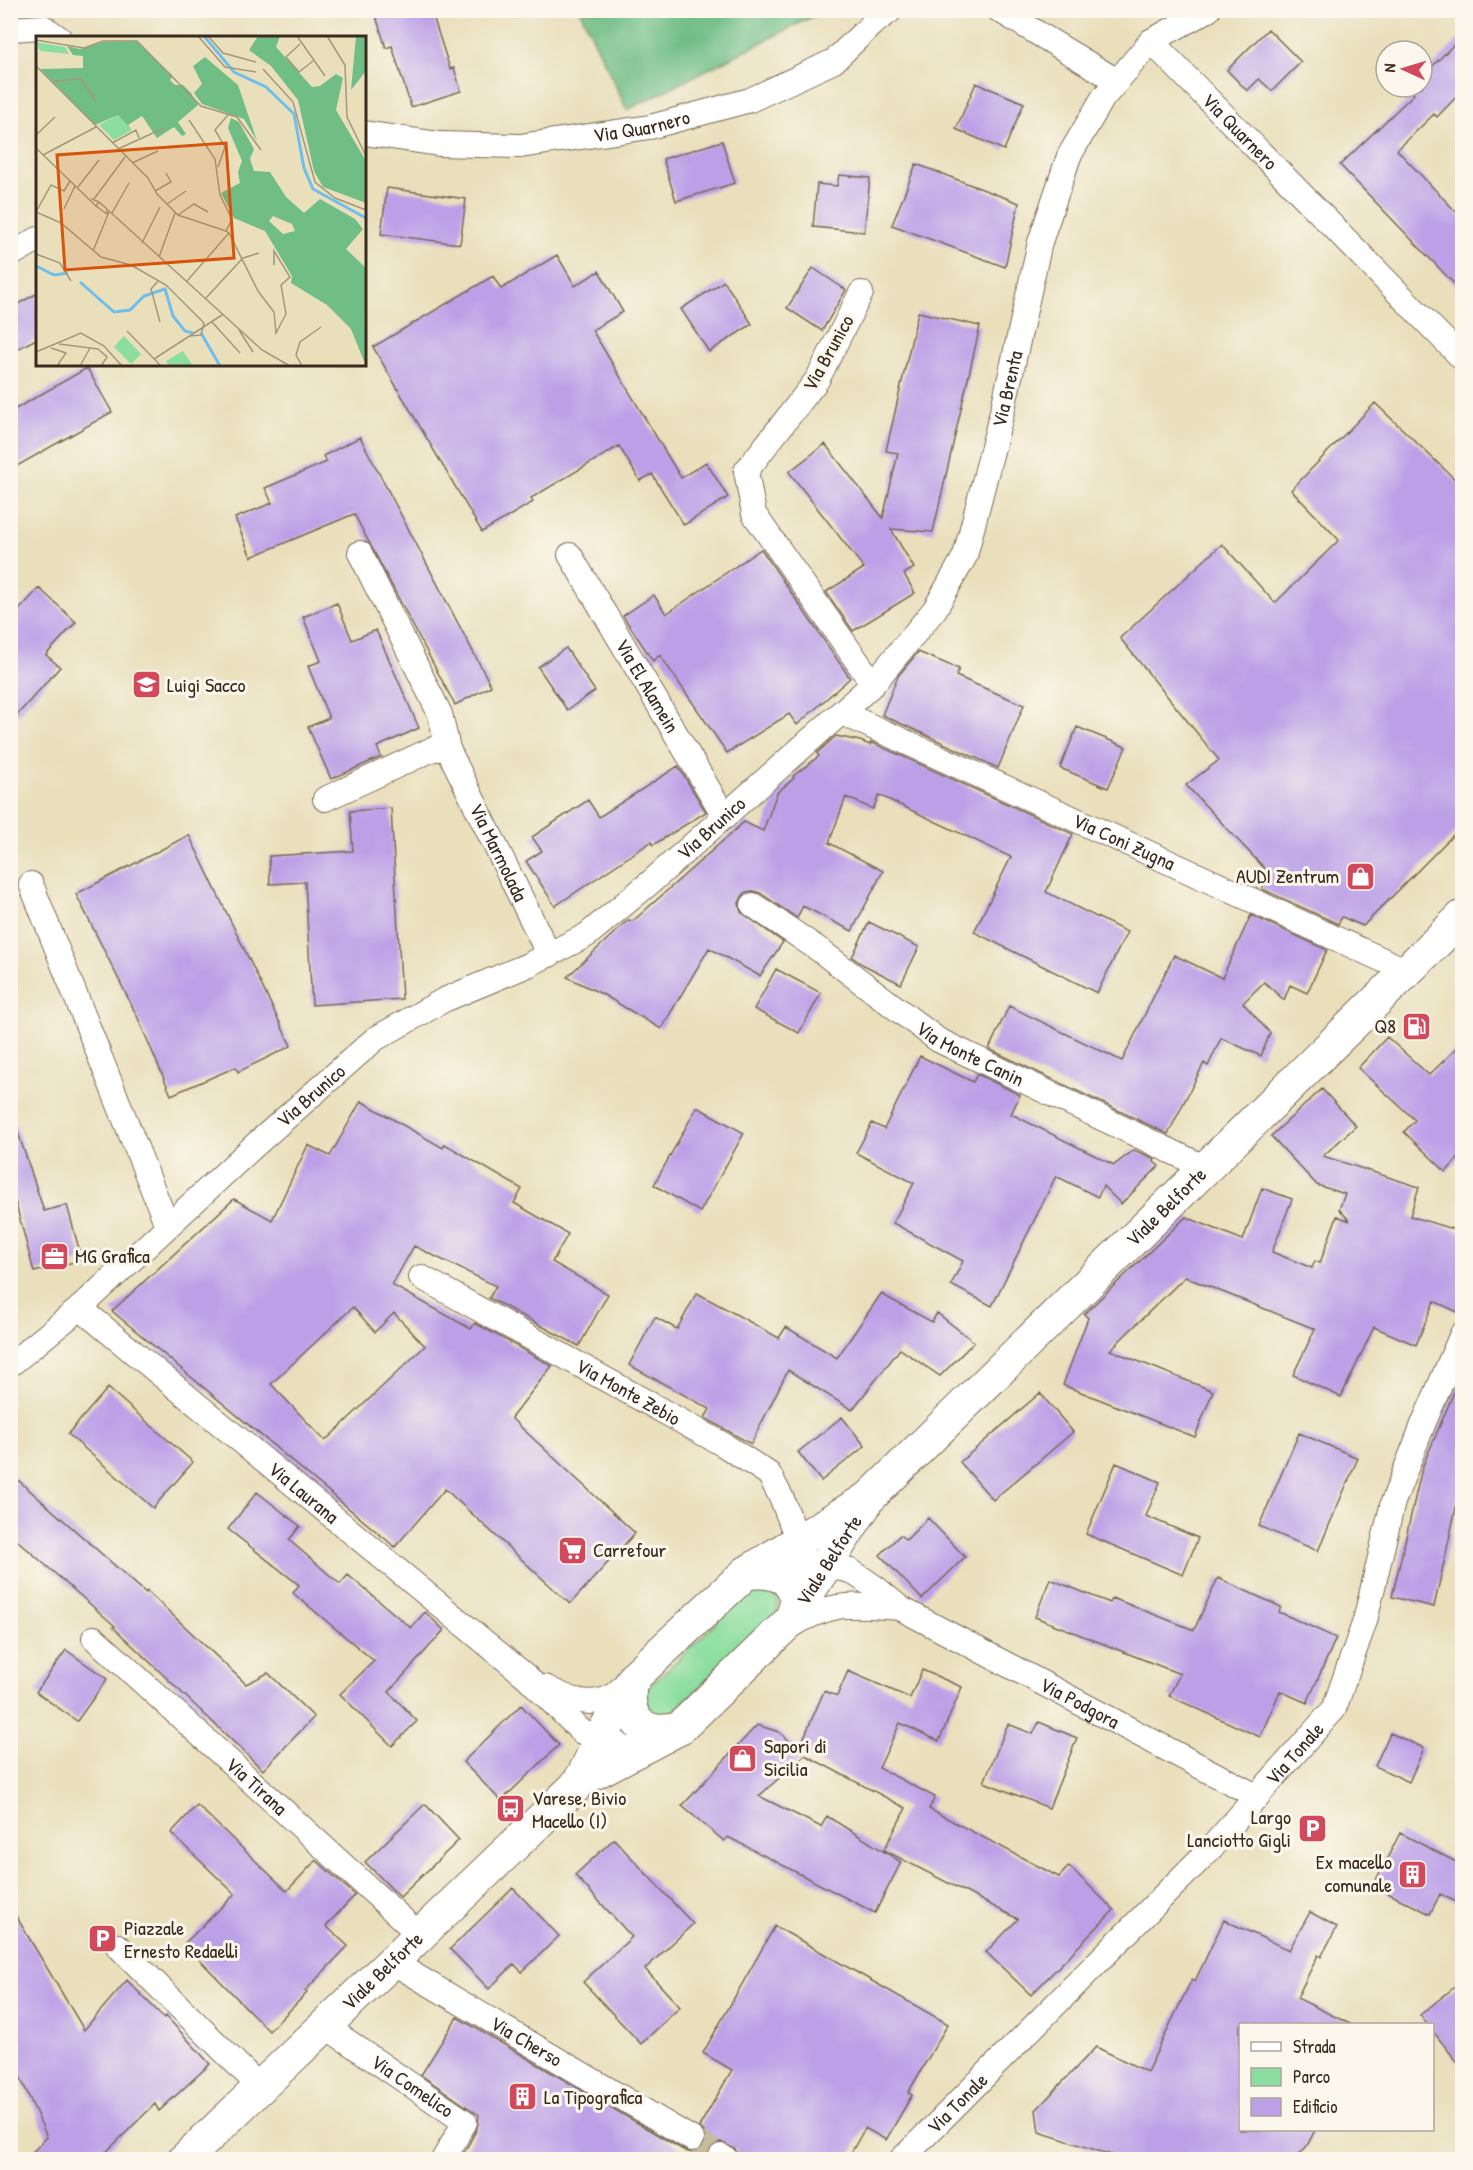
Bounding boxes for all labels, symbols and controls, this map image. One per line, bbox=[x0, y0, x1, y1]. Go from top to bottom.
inset map bbox=[36, 36, 366, 366]
north arrow bbox=[1374, 39, 1434, 99]
text: N bbox=[1378, 62, 1400, 73]
street label: Via Quarnero bbox=[1196, 87, 1284, 176]
street label: Via Quarnero bbox=[592, 103, 693, 148]
street label: Via Brunico bbox=[796, 310, 860, 396]
street label: Via Brenta bbox=[985, 348, 1028, 430]
street label: Via El Alamein bbox=[609, 634, 686, 738]
school or university icon: Luigi Sacco bbox=[130, 669, 162, 701]
place label: Luigi Sacco bbox=[167, 671, 246, 698]
street label: Via Brunico bbox=[671, 790, 751, 866]
street label: Via Marmolada bbox=[464, 798, 535, 906]
street label: Via Coni Zugna bbox=[1069, 806, 1180, 876]
shop icon: AUDI Zentrum bbox=[1344, 860, 1376, 892]
place label: AUDI Zentrum bbox=[1236, 862, 1339, 889]
fuel station icon: Q8 bbox=[1401, 1010, 1433, 1042]
place label: Q8 bbox=[1374, 1012, 1396, 1039]
street label: Via Monte Canin bbox=[911, 1014, 1029, 1092]
street label: Via Brunico bbox=[270, 1058, 351, 1133]
street label: Viale Belforte bbox=[1120, 1161, 1212, 1252]
office icon: MG Grafica bbox=[38, 1240, 70, 1272]
place label: MG Grafica bbox=[75, 1242, 150, 1269]
street label: Via Monte Zebio bbox=[571, 1352, 686, 1431]
street label: Via Laurana bbox=[263, 1455, 345, 1529]
street label: Viale Belforte bbox=[789, 1509, 868, 1610]
supermarket icon: Carrefour bbox=[556, 1534, 588, 1566]
place label: Carrefour bbox=[593, 1536, 666, 1563]
street label: Via Podgora bbox=[1036, 1670, 1124, 1735]
street label: Via Tonale bbox=[1259, 1716, 1330, 1791]
place label: Sapori di Sicilia bbox=[764, 1732, 827, 1782]
shop icon: Sapori di Sicilia bbox=[727, 1742, 759, 1774]
street label: Via Tirana bbox=[220, 1751, 294, 1821]
place label: Varese, Bivio Macello (I) bbox=[532, 1784, 626, 1834]
bus stop icon: Varese, Bivio Macello (I) bbox=[495, 1793, 527, 1825]
place label: Largo Lanciotto Gigli bbox=[1187, 1803, 1291, 1853]
parking icon: Largo Lanciotto Gigli bbox=[1296, 1813, 1328, 1845]
place label: Ex macello comunale bbox=[1316, 1848, 1392, 1898]
building icon: Ex macello comunale bbox=[1397, 1858, 1429, 1890]
place label: Piazzale Ernesto Redaelli bbox=[124, 1914, 239, 1964]
parking icon: Piazzale Ernesto Redaelli bbox=[87, 1923, 119, 1955]
street label: Viale Belforte bbox=[335, 1925, 428, 2016]
street label: Via Cherso bbox=[486, 2009, 567, 2073]
legend bbox=[1239, 2023, 1434, 2131]
text: Strada bbox=[1293, 2034, 1336, 2059]
street label: Via Comelico bbox=[366, 2048, 459, 2123]
text: Parco bbox=[1293, 2064, 1330, 2089]
street label: Via Tonale bbox=[921, 2066, 993, 2139]
building icon: La Tipografica bbox=[507, 2081, 539, 2113]
place label: La Tipografica bbox=[544, 2083, 643, 2110]
text: Edificio bbox=[1293, 2094, 1337, 2119]

